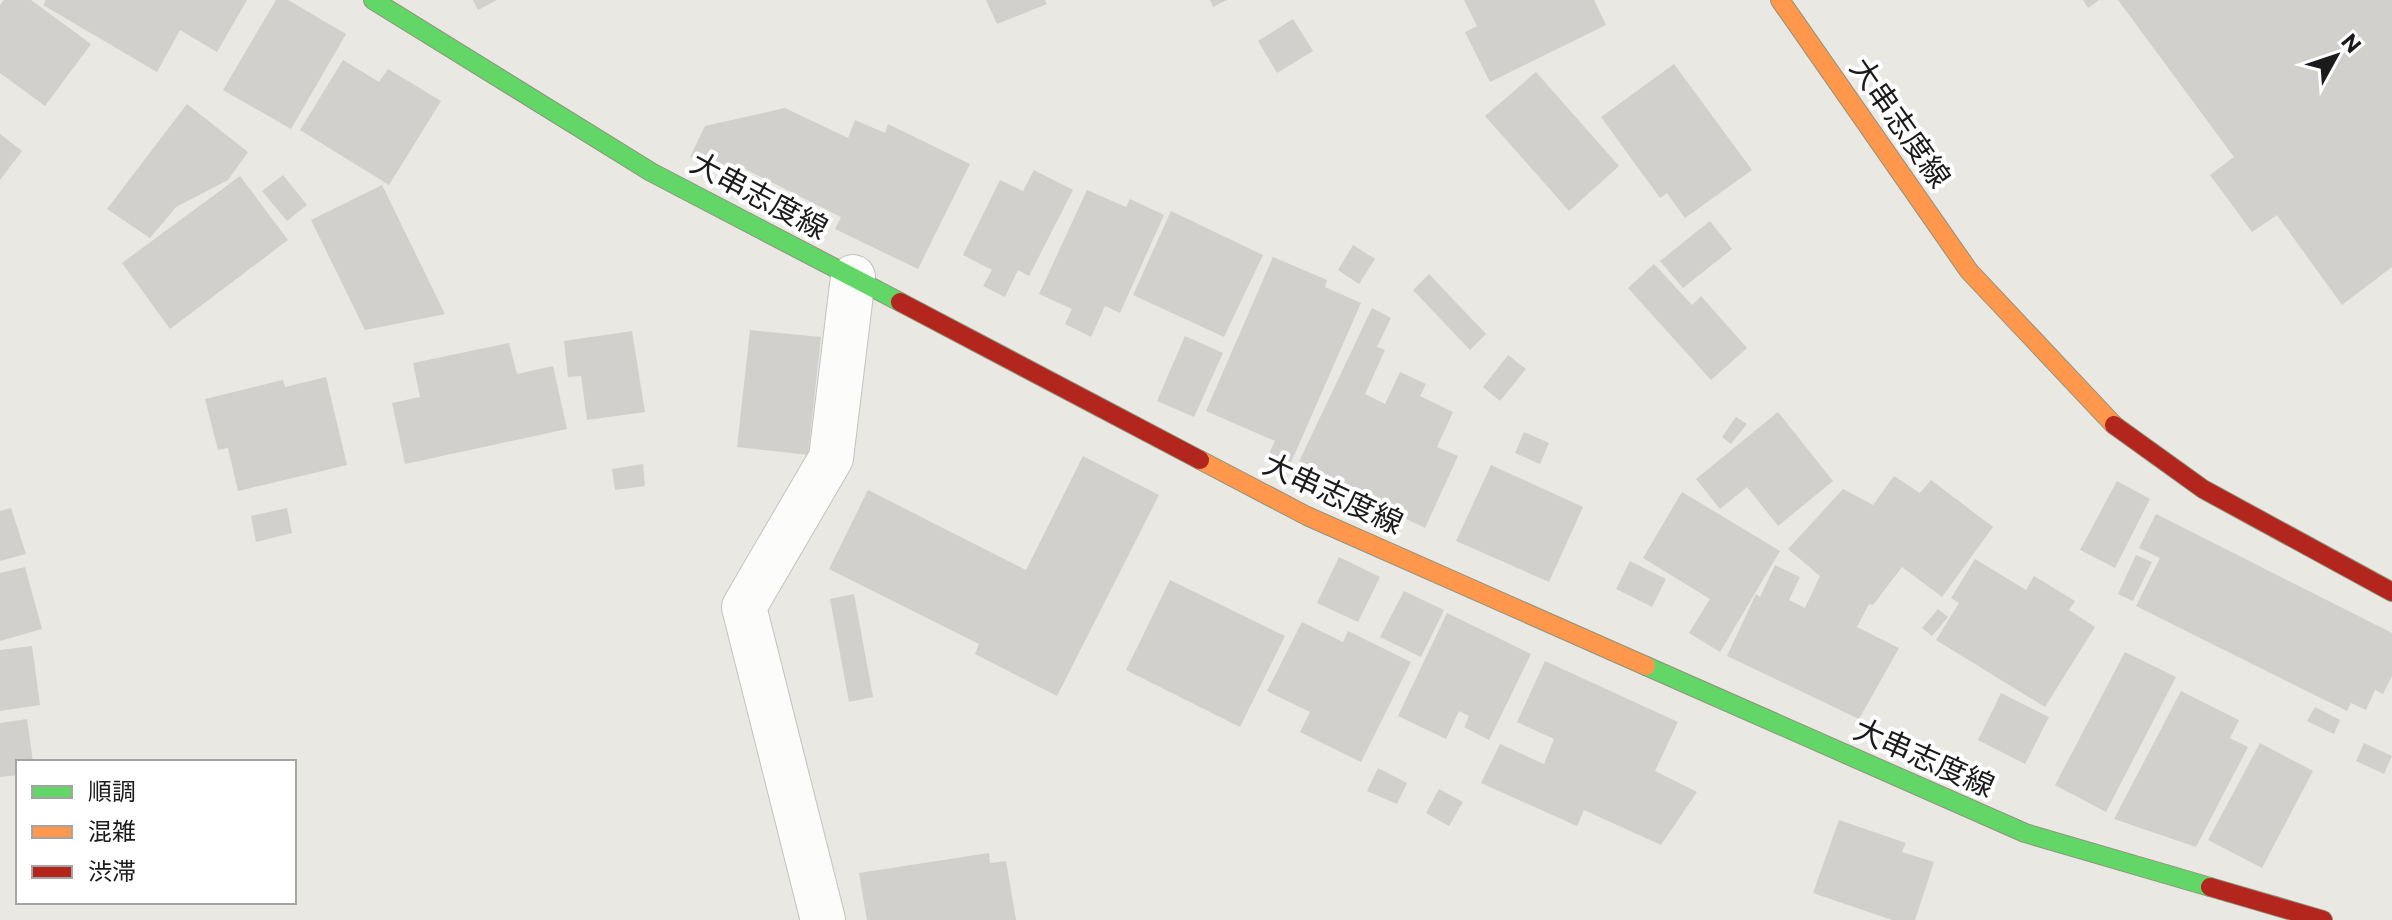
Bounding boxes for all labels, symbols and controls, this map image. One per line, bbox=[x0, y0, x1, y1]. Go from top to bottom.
north arrow bbox=[2296, 16, 2376, 96]
text: N bbox=[2336, 28, 2367, 58]
street label: 大串志度線 bbox=[1844, 50, 1960, 194]
street label: 大串志度線 bbox=[685, 142, 835, 245]
street label: 大串志度線 bbox=[1258, 443, 1410, 540]
street label: 大串志度線 bbox=[1849, 708, 2001, 803]
legend bbox=[16, 760, 296, 904]
text: 順調 bbox=[88, 776, 136, 805]
text: 混雑 bbox=[88, 816, 136, 845]
text: 渋滞 bbox=[88, 856, 136, 885]

